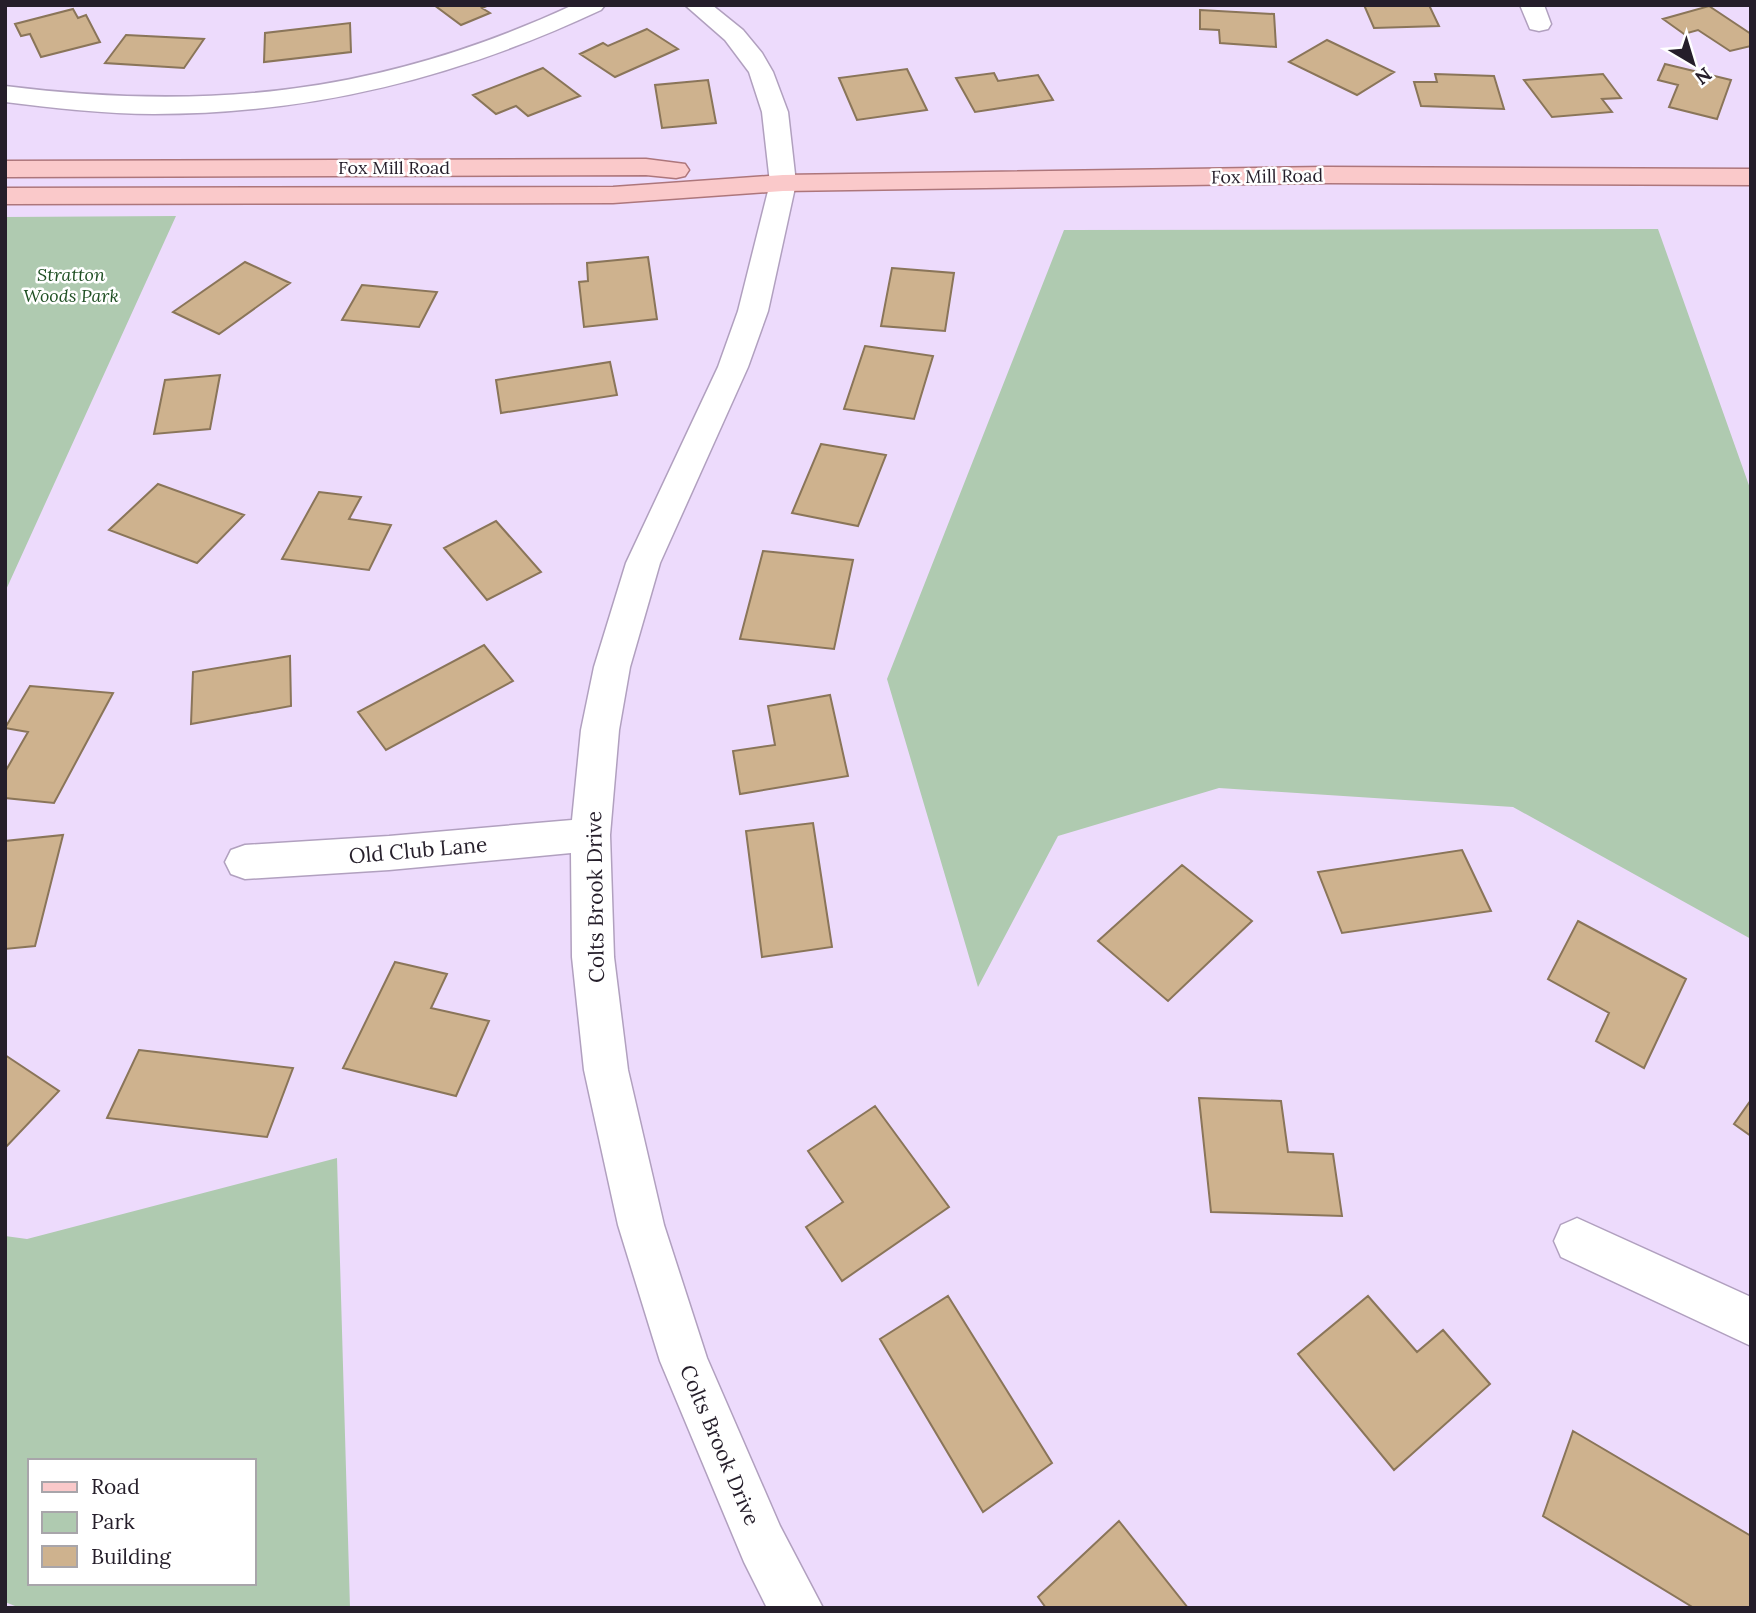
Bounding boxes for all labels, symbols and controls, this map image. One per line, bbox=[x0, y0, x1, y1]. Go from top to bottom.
north arrow bbox=[1658, 28, 1728, 98]
text: N bbox=[1690, 62, 1717, 91]
street label: Fox Mill Road bbox=[338, 156, 450, 179]
street label: Fox Mill Road bbox=[1211, 164, 1324, 188]
park label: Stratton Woods Park bbox=[23, 263, 119, 307]
street label: Colts Brook Drive bbox=[580, 811, 610, 983]
street label: Old Club Lane bbox=[348, 831, 488, 869]
street label: Colts Brook Drive bbox=[674, 1361, 766, 1529]
legend bbox=[28, 1459, 256, 1585]
text: Road bbox=[91, 1473, 140, 1500]
text: Park bbox=[91, 1508, 135, 1535]
text: Building bbox=[91, 1543, 171, 1570]

